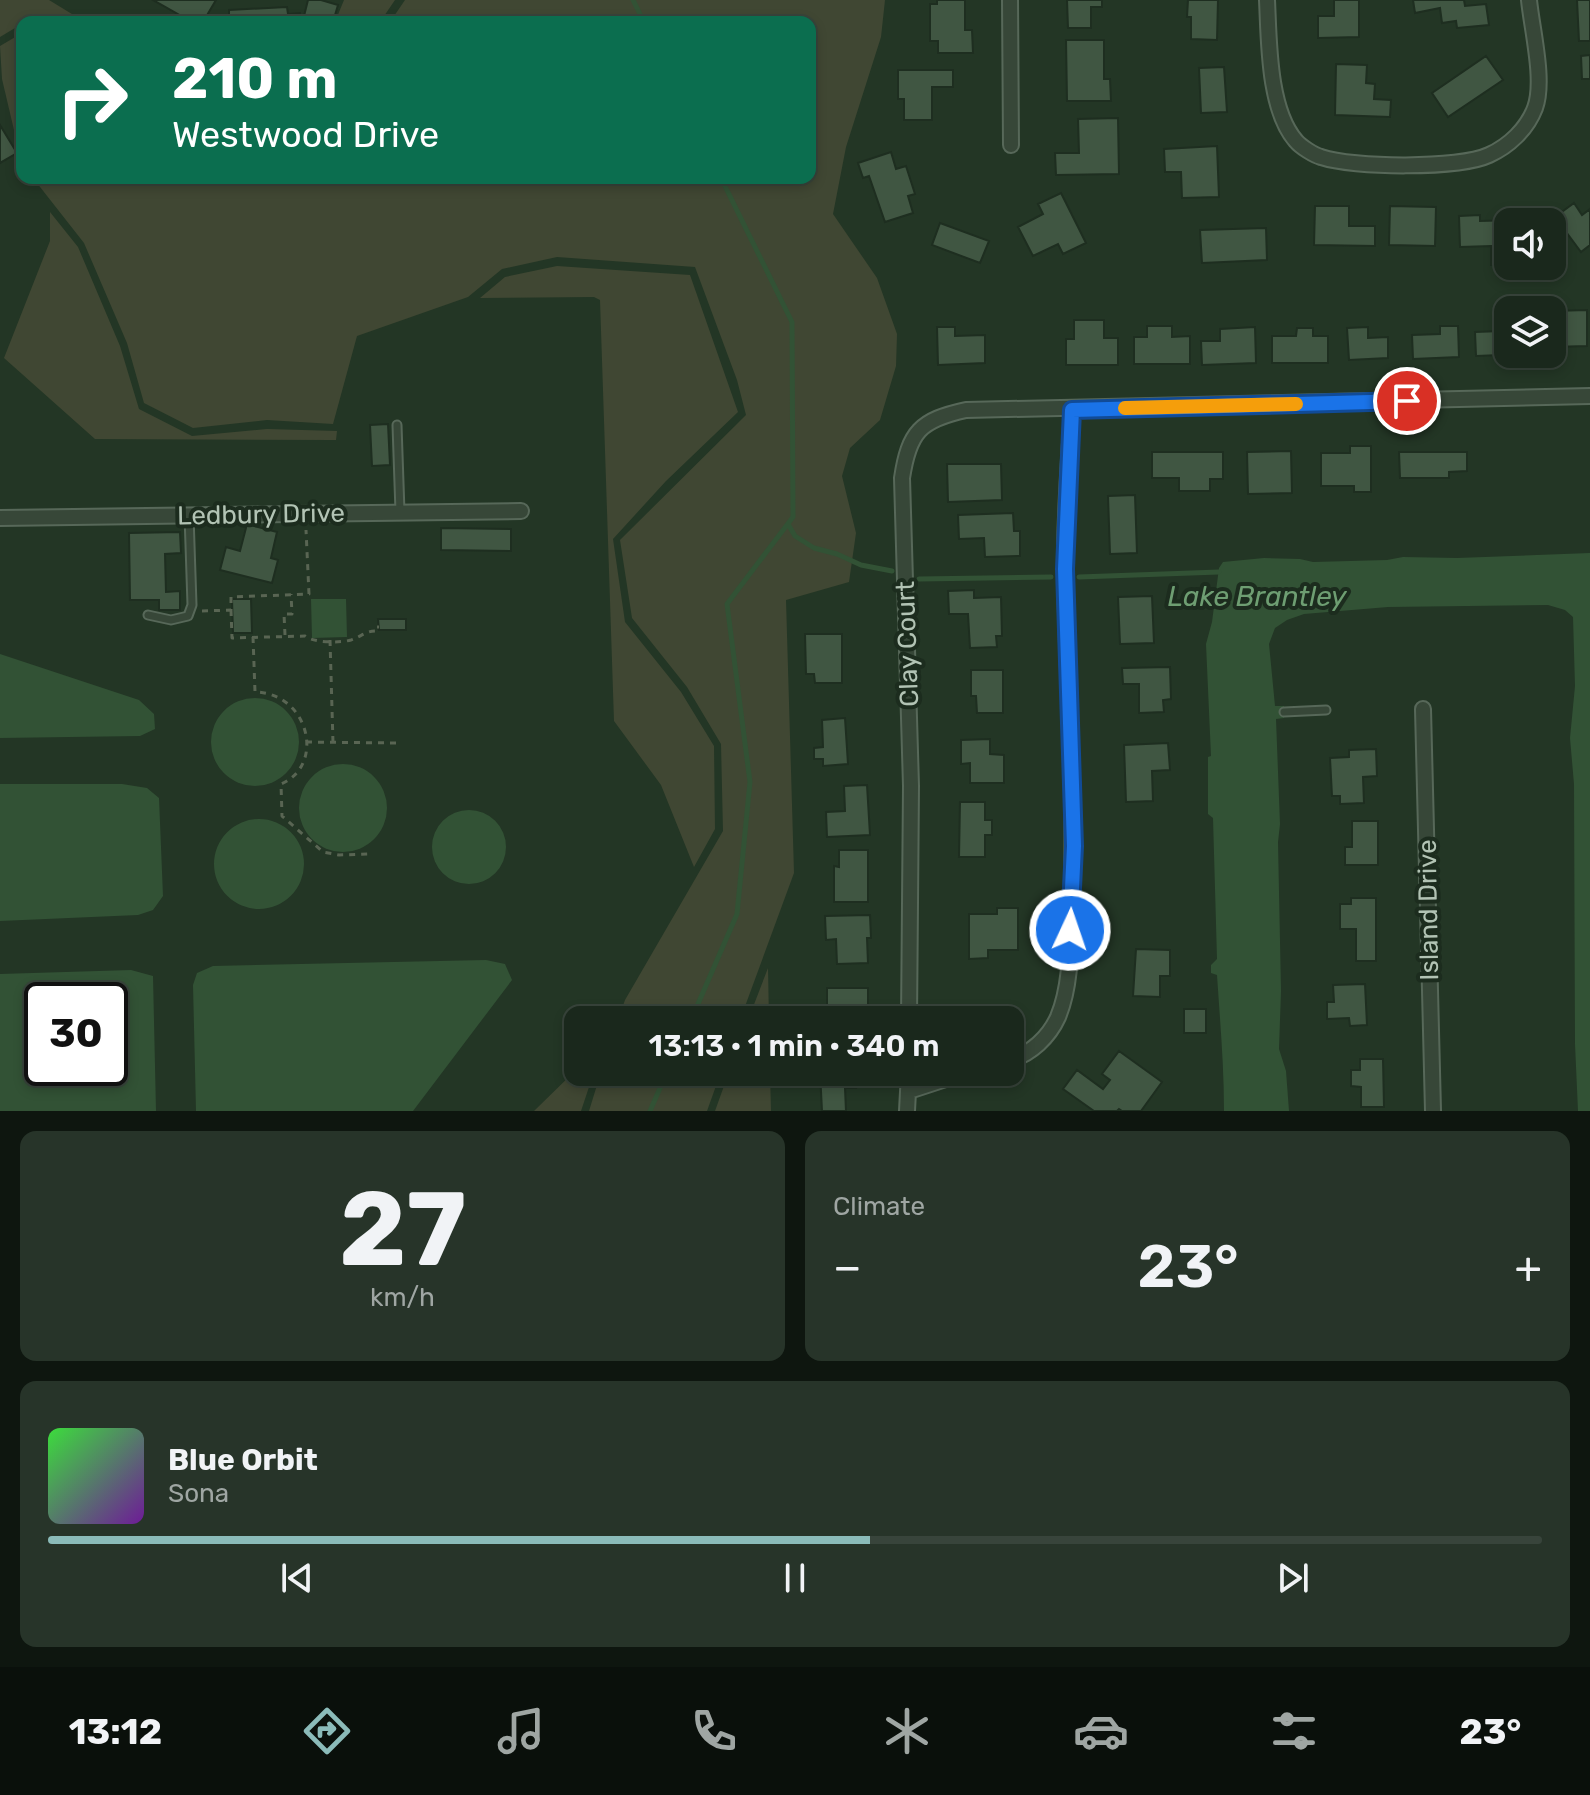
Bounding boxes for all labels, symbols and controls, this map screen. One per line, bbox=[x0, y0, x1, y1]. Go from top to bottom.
text: 210 m bbox=[172, 46, 338, 112]
icon: right bbox=[40, 48, 144, 152]
text: Westwood Drive bbox=[172, 113, 439, 156]
map controls bbox=[1494, 208, 1566, 368]
button: sound bbox=[1494, 208, 1566, 280]
button: layers bbox=[1494, 296, 1566, 368]
pin bbox=[1373, 367, 1441, 435]
icon: arrive bbox=[1385, 379, 1429, 423]
street label: Ledbury Drive bbox=[177, 498, 345, 531]
water label: Lake Brantley bbox=[1167, 580, 1348, 613]
street label: Clay Court bbox=[890, 581, 925, 707]
street label: Island Drive bbox=[1412, 839, 1445, 981]
position arrow bbox=[1028, 888, 1112, 972]
speed limit sign: 30 bbox=[24, 982, 128, 1086]
text: 13:13 · 1 min · 340 m bbox=[649, 1028, 939, 1064]
text: 27 bbox=[339, 1168, 466, 1291]
text: Climate bbox=[833, 1191, 925, 1222]
text: 23° bbox=[1138, 1231, 1239, 1302]
text: − bbox=[833, 1241, 862, 1293]
text: + bbox=[1515, 1241, 1542, 1293]
text: km/h bbox=[370, 1282, 435, 1313]
text: Blue Orbit bbox=[168, 1442, 318, 1478]
text: Sona bbox=[168, 1478, 229, 1509]
icon: previous bbox=[275, 1556, 319, 1600]
icon: pause bbox=[773, 1556, 817, 1600]
icon: next bbox=[1271, 1556, 1315, 1600]
icon: directions bbox=[299, 1703, 355, 1759]
icon: music bbox=[493, 1703, 549, 1759]
icon: phone bbox=[686, 1703, 742, 1759]
icon: climate bbox=[879, 1703, 935, 1759]
icon: car bbox=[1073, 1703, 1129, 1759]
icon: filters bbox=[1266, 1703, 1322, 1759]
text: 13:12 bbox=[69, 1710, 162, 1753]
text: 23° bbox=[1459, 1710, 1521, 1753]

